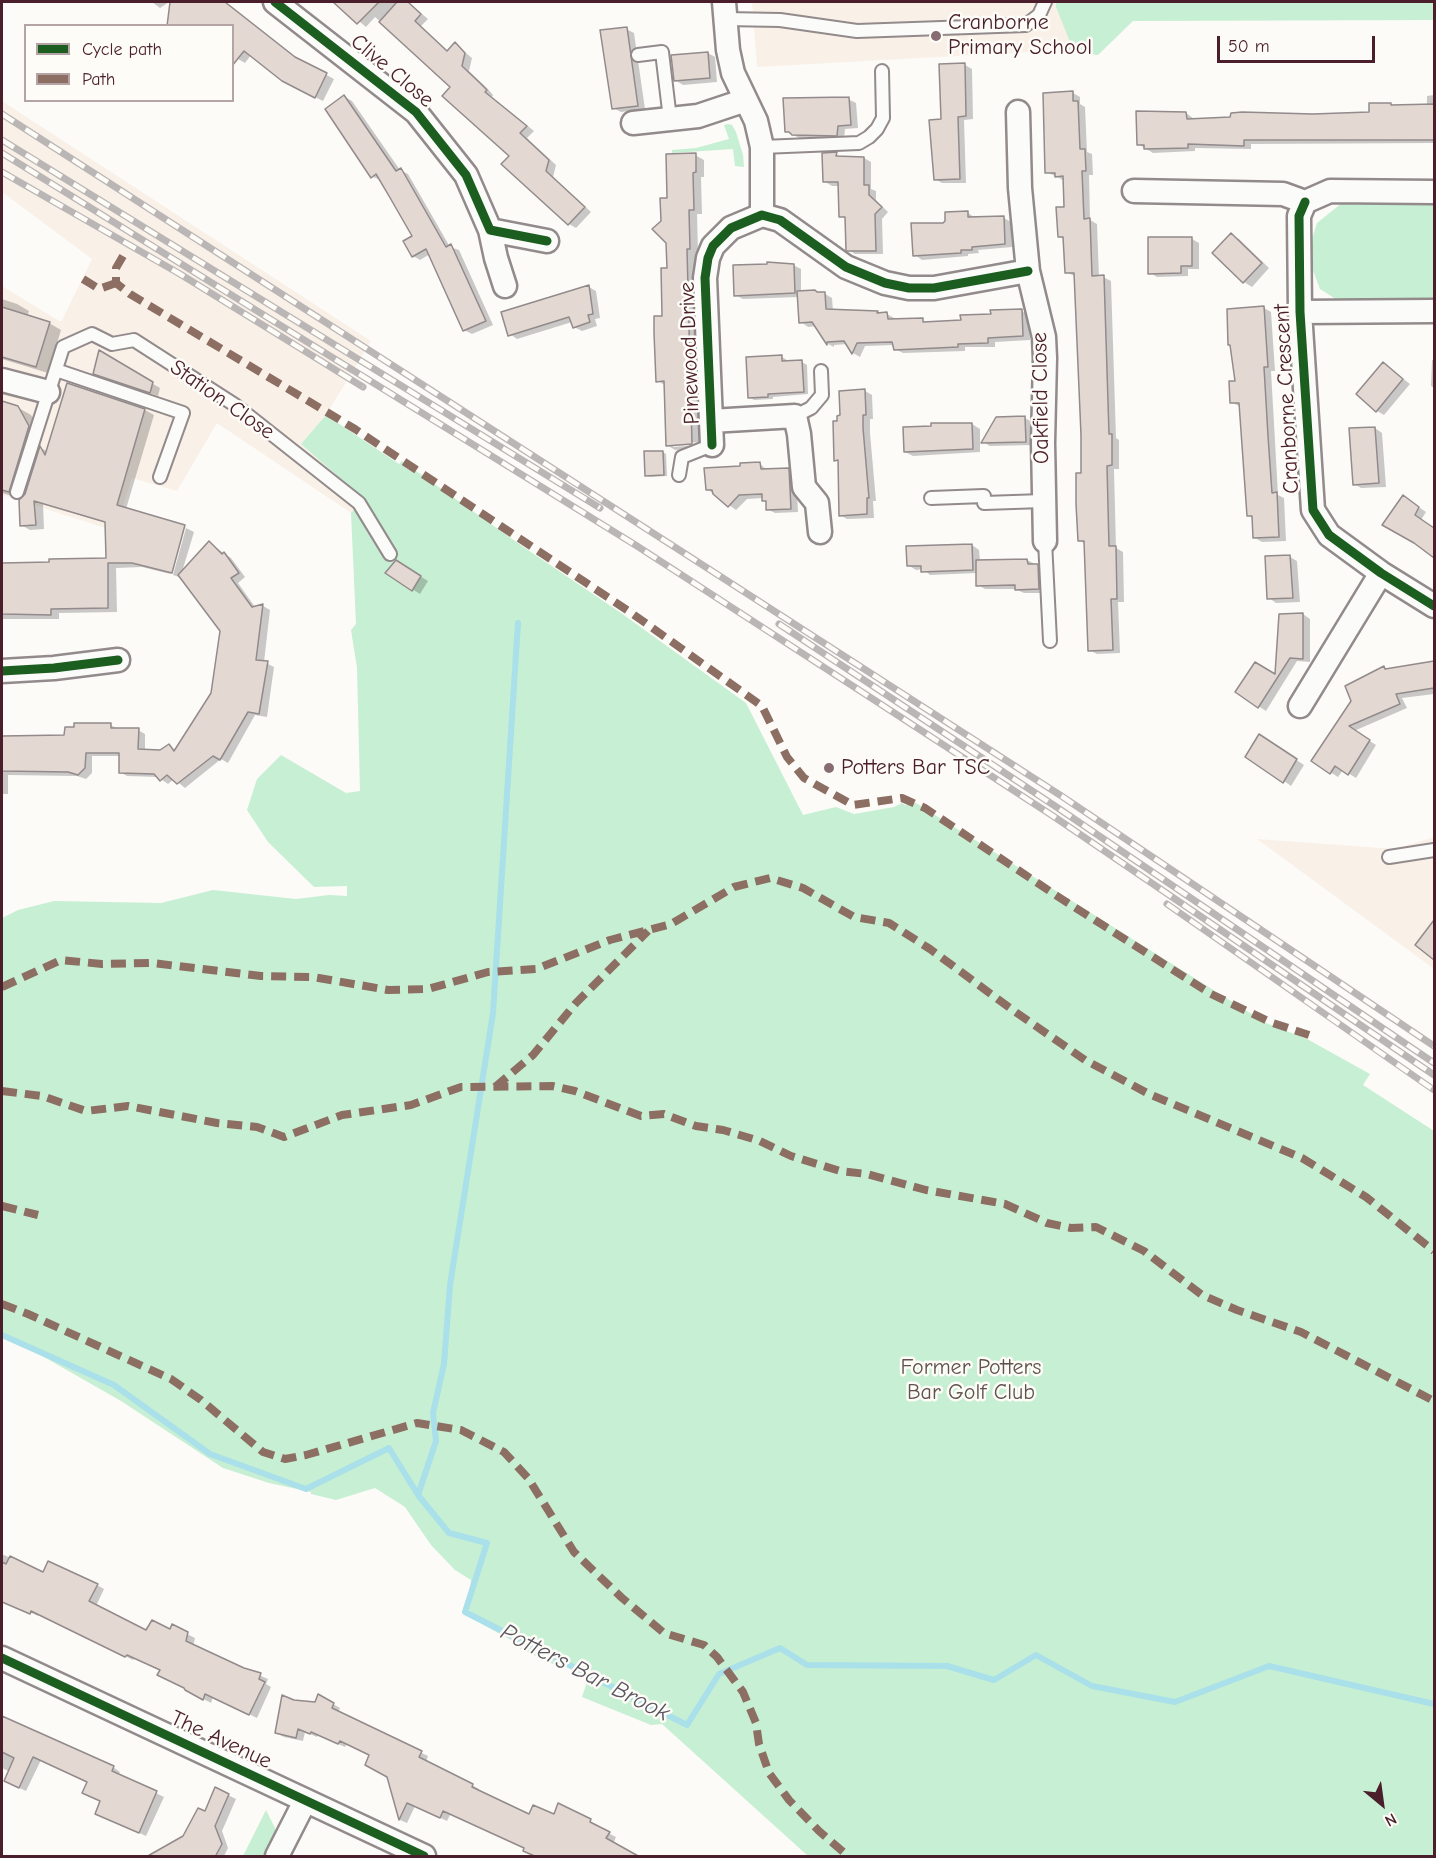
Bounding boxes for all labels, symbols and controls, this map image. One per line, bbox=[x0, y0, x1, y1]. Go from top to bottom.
place label: Cranborne Primary School bbox=[948, 10, 1092, 62]
legend bbox=[24, 24, 234, 102]
scale bar bbox=[1220, 24, 1378, 62]
street label: Clive Close bbox=[345, 29, 439, 113]
marker: Cranborne Primary School bbox=[929, 29, 943, 43]
text: 50 m bbox=[1228, 36, 1270, 57]
text: Cycle path bbox=[82, 39, 162, 60]
text: Path bbox=[82, 69, 115, 90]
street label: Pinewood Drive bbox=[674, 281, 706, 425]
street label: Cranborne Crescent bbox=[1269, 303, 1305, 495]
street label: Oakfield Close bbox=[1027, 332, 1055, 464]
street label: Station Close bbox=[165, 354, 279, 446]
place label: Potters Bar TSC bbox=[841, 755, 990, 781]
marker: Potters Bar TSC bbox=[822, 761, 836, 775]
park label: Former Potters Bar Golf Club bbox=[901, 1355, 1041, 1406]
water label: Potters Bar Brook bbox=[496, 1618, 674, 1728]
street label: The Avenue bbox=[166, 1705, 276, 1775]
north arrow bbox=[1352, 1774, 1412, 1834]
text: N bbox=[1382, 1809, 1400, 1830]

